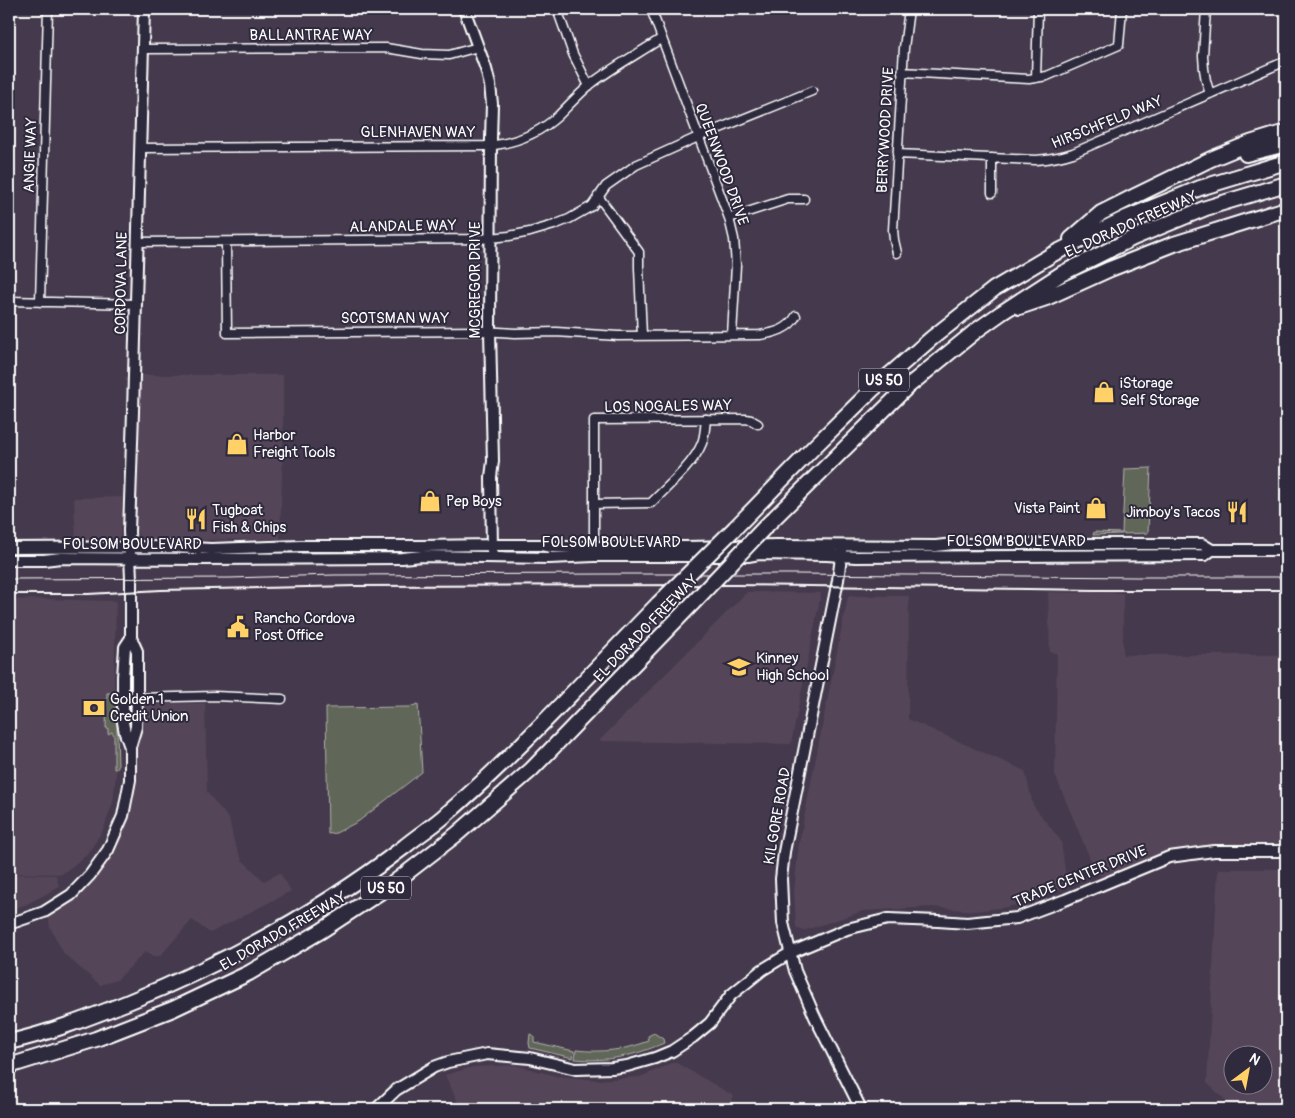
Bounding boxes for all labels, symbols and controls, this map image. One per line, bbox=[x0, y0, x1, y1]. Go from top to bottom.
street label: BALLANTRAE WAY bbox=[249, 26, 373, 45]
street label: BERRYWOOD DRIVE bbox=[873, 66, 898, 193]
street label: HIRSCHFELD WAY bbox=[1049, 91, 1166, 153]
street label: QUEENWOOD DRIVE bbox=[691, 100, 753, 228]
street label: ANGIE WAY bbox=[20, 117, 41, 193]
street label: GLENHAVEN WAY bbox=[361, 123, 476, 142]
street label: EL DORADO FREEWAY bbox=[1062, 187, 1201, 262]
street label: ALANDALE WAY bbox=[349, 216, 457, 237]
street label: MCGREGOR DRIVE bbox=[466, 221, 485, 339]
street label: CORDOVA LANE bbox=[111, 231, 132, 335]
street label: SCOTSMAN WAY bbox=[341, 309, 449, 328]
road number: US 50 bbox=[859, 368, 909, 392]
place label: iStorage Self Storage bbox=[1120, 374, 1200, 410]
shop icon: iStorage Self Storage bbox=[1091, 379, 1117, 405]
street label: LOS NOGALES WAY bbox=[604, 396, 732, 417]
place label: Harbor Freight Tools bbox=[253, 426, 336, 462]
shop icon: Harbor Freight Tools bbox=[224, 431, 250, 457]
shop icon: Pep Boys bbox=[417, 488, 443, 514]
place label: Pep Boys bbox=[446, 492, 502, 511]
shop icon: Vista Paint bbox=[1083, 495, 1109, 521]
place label: Vista Paint bbox=[1014, 499, 1081, 518]
restaurant icon: Jimboy's Tacos bbox=[1224, 499, 1250, 525]
place label: Tugboat Fish & Chips bbox=[212, 501, 287, 537]
place label: Jimboy's Tacos bbox=[1126, 503, 1220, 522]
restaurant icon: Tugboat Fish & Chips bbox=[183, 506, 209, 532]
street label: FOLSOM BOULEVARD bbox=[946, 532, 1086, 551]
street label: FOLSOM BOULEVARD bbox=[541, 533, 681, 552]
street label: FOLSOM BOULEVARD bbox=[62, 535, 202, 554]
street label: EL DORADO FREEWAY bbox=[590, 570, 703, 686]
place label: Rancho Cordova Post Office bbox=[254, 609, 355, 645]
public building icon: Rancho Cordova Post Office bbox=[225, 614, 251, 640]
place label: Kinney High School bbox=[756, 649, 829, 685]
school or university icon: Kinney High School bbox=[726, 654, 752, 680]
place label: Golden 1 Credit Union bbox=[110, 690, 189, 726]
bank icon: Golden 1 Credit Union bbox=[81, 695, 107, 721]
street label: KILGORE ROAD bbox=[760, 766, 795, 866]
street label: TRADE CENTER DRIVE bbox=[1011, 841, 1150, 912]
road number: US 50 bbox=[361, 876, 411, 900]
street label: EL DORADO FREEWAY bbox=[217, 887, 350, 975]
north arrow bbox=[1222, 1046, 1272, 1096]
text: N bbox=[1246, 1050, 1263, 1069]

